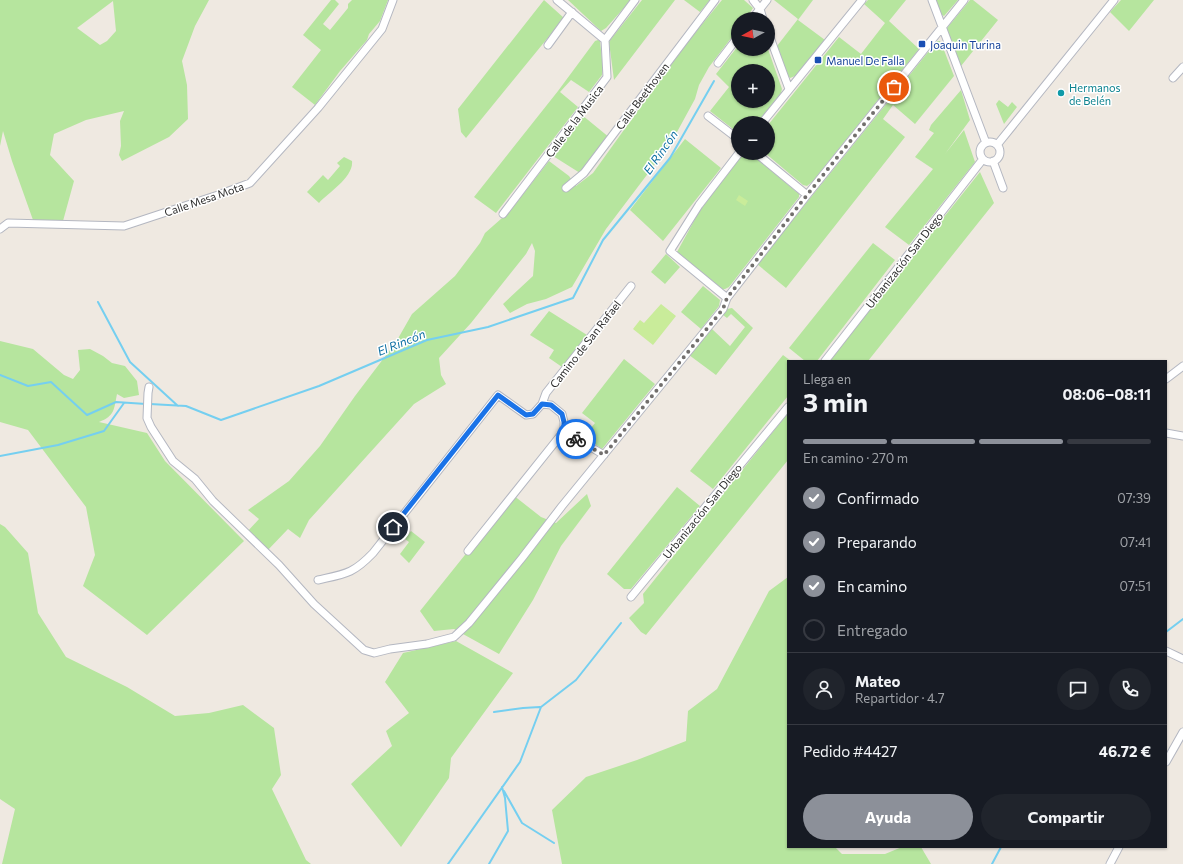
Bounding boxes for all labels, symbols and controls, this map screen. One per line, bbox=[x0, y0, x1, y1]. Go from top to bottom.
north arrow bbox=[731, 12, 775, 56]
map controls bbox=[731, 12, 775, 160]
place label: Joaquin Turina bbox=[930, 38, 1001, 52]
marker: Joaquin Turina bbox=[917, 39, 927, 49]
place label: Manuel De Falla bbox=[826, 54, 905, 67]
marker: Manuel De Falla bbox=[813, 55, 823, 65]
street label: Calle Beethoven bbox=[613, 60, 671, 132]
button: + bbox=[731, 64, 775, 108]
pin bbox=[877, 70, 911, 104]
icon: bag bbox=[883, 76, 905, 98]
place label: Hermanos de Belén bbox=[1069, 81, 1121, 107]
street label: Calle de la Musica bbox=[543, 82, 605, 160]
marker: Hermanos de Belén bbox=[1056, 88, 1066, 98]
button: − bbox=[731, 116, 775, 160]
water label: El Rincón bbox=[640, 127, 680, 177]
street label: Calle Mesa Mota bbox=[163, 179, 245, 219]
street label: Urbanización San Diego bbox=[863, 209, 946, 311]
street label: Camino de San Rafael bbox=[547, 298, 623, 390]
water label: El Rincón bbox=[375, 326, 427, 358]
text: Llega en bbox=[803, 371, 851, 387]
text: 08:06–08:11 bbox=[1063, 385, 1151, 403]
text: 3 min bbox=[803, 386, 868, 417]
courier bbox=[556, 419, 596, 459]
icon: bike bbox=[565, 428, 587, 450]
text: En camino · 270 m bbox=[803, 450, 908, 466]
street label: Urbanización San Diego bbox=[660, 461, 744, 561]
icon: check bbox=[803, 487, 825, 509]
text: Confirmado bbox=[837, 489, 919, 507]
text: 07:39 bbox=[1117, 490, 1151, 506]
pin bbox=[376, 510, 410, 544]
icon: home bbox=[382, 516, 404, 538]
icon: check bbox=[803, 531, 825, 553]
text: Preparando bbox=[837, 533, 917, 551]
text: 07:41 bbox=[1120, 534, 1151, 550]
icon: check bbox=[803, 575, 825, 597]
text: En camino bbox=[837, 577, 907, 595]
text: 07:51 bbox=[1120, 578, 1151, 594]
text: Entregado bbox=[837, 621, 908, 639]
button: person bbox=[803, 668, 845, 710]
button: chat bbox=[1057, 668, 1099, 710]
button: phone bbox=[1109, 668, 1151, 710]
text: Mateo bbox=[855, 672, 900, 690]
text: Repartidor · 4.7 bbox=[855, 690, 945, 706]
text: Pedido #4427 bbox=[803, 742, 897, 760]
text: 46.72 € bbox=[1099, 742, 1151, 760]
button: Ayuda bbox=[803, 794, 973, 840]
button: Compartir bbox=[981, 794, 1151, 840]

